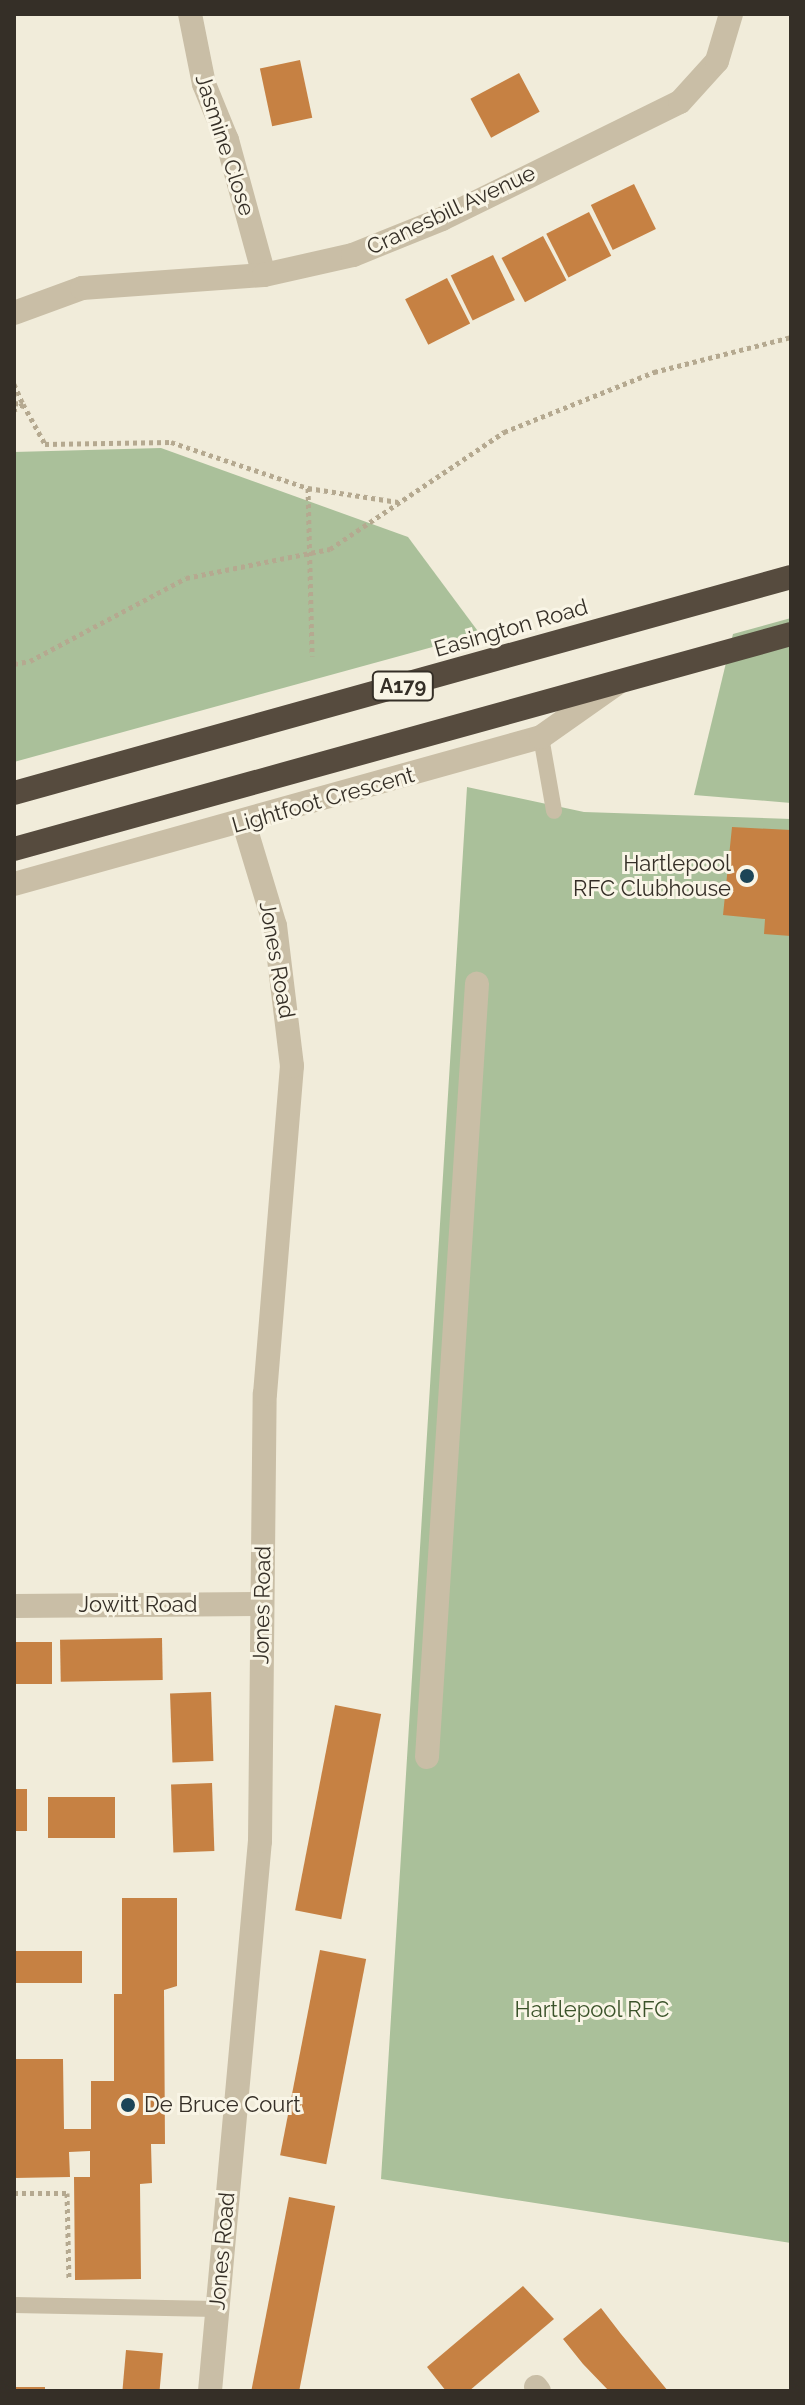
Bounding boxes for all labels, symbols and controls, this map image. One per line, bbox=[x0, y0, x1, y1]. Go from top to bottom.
street label: Jasmine Close bbox=[190, 71, 260, 219]
street label: Cranesbill Avenue bbox=[362, 159, 540, 261]
street label: Easington Road bbox=[431, 593, 591, 663]
road number: A179 bbox=[371, 670, 435, 702]
street label: Lightfoot Crescent bbox=[229, 761, 417, 839]
place label: Hartlepool RFC Clubhouse bbox=[573, 850, 731, 902]
marker: Hartlepool RFC Clubhouse bbox=[738, 867, 756, 885]
street label: Jones Road bbox=[254, 899, 300, 1021]
street label: Jones Road bbox=[248, 1546, 276, 1664]
street label: Jowitt Road bbox=[79, 1592, 197, 1618]
park label: Hartlepool RFC bbox=[514, 1997, 670, 2023]
place label: De Bruce Court bbox=[144, 2092, 301, 2118]
marker: De Bruce Court bbox=[119, 2096, 137, 2114]
street label: Jones Road bbox=[204, 2191, 240, 2311]

